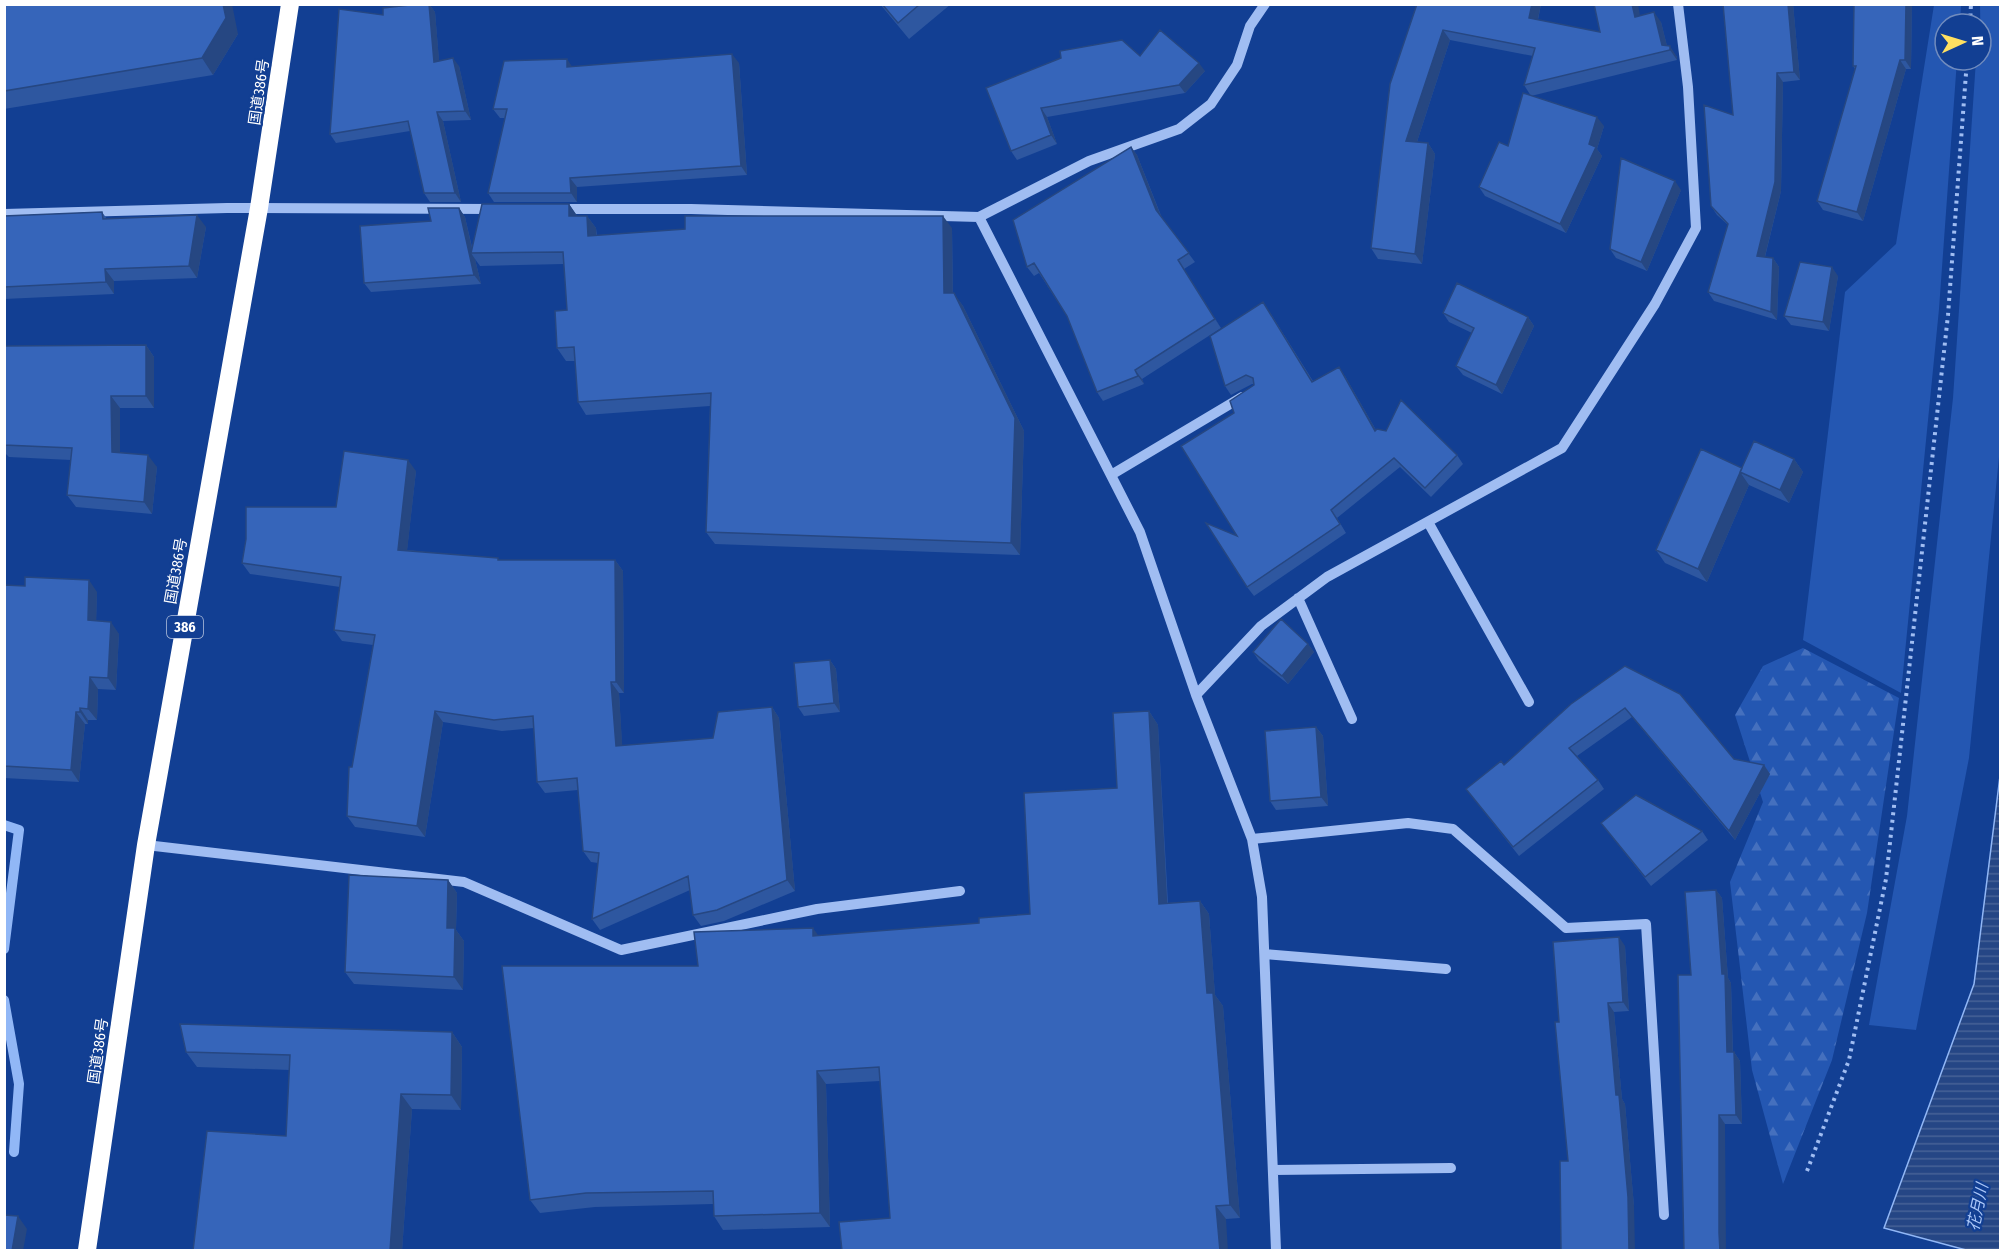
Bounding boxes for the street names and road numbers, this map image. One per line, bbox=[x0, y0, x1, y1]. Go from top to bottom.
street label: 国道386号 bbox=[245, 58, 273, 126]
street label: 国道386号 bbox=[161, 537, 191, 605]
road number: 386 bbox=[167, 616, 203, 638]
street label: 国道386号 bbox=[84, 1017, 112, 1085]

